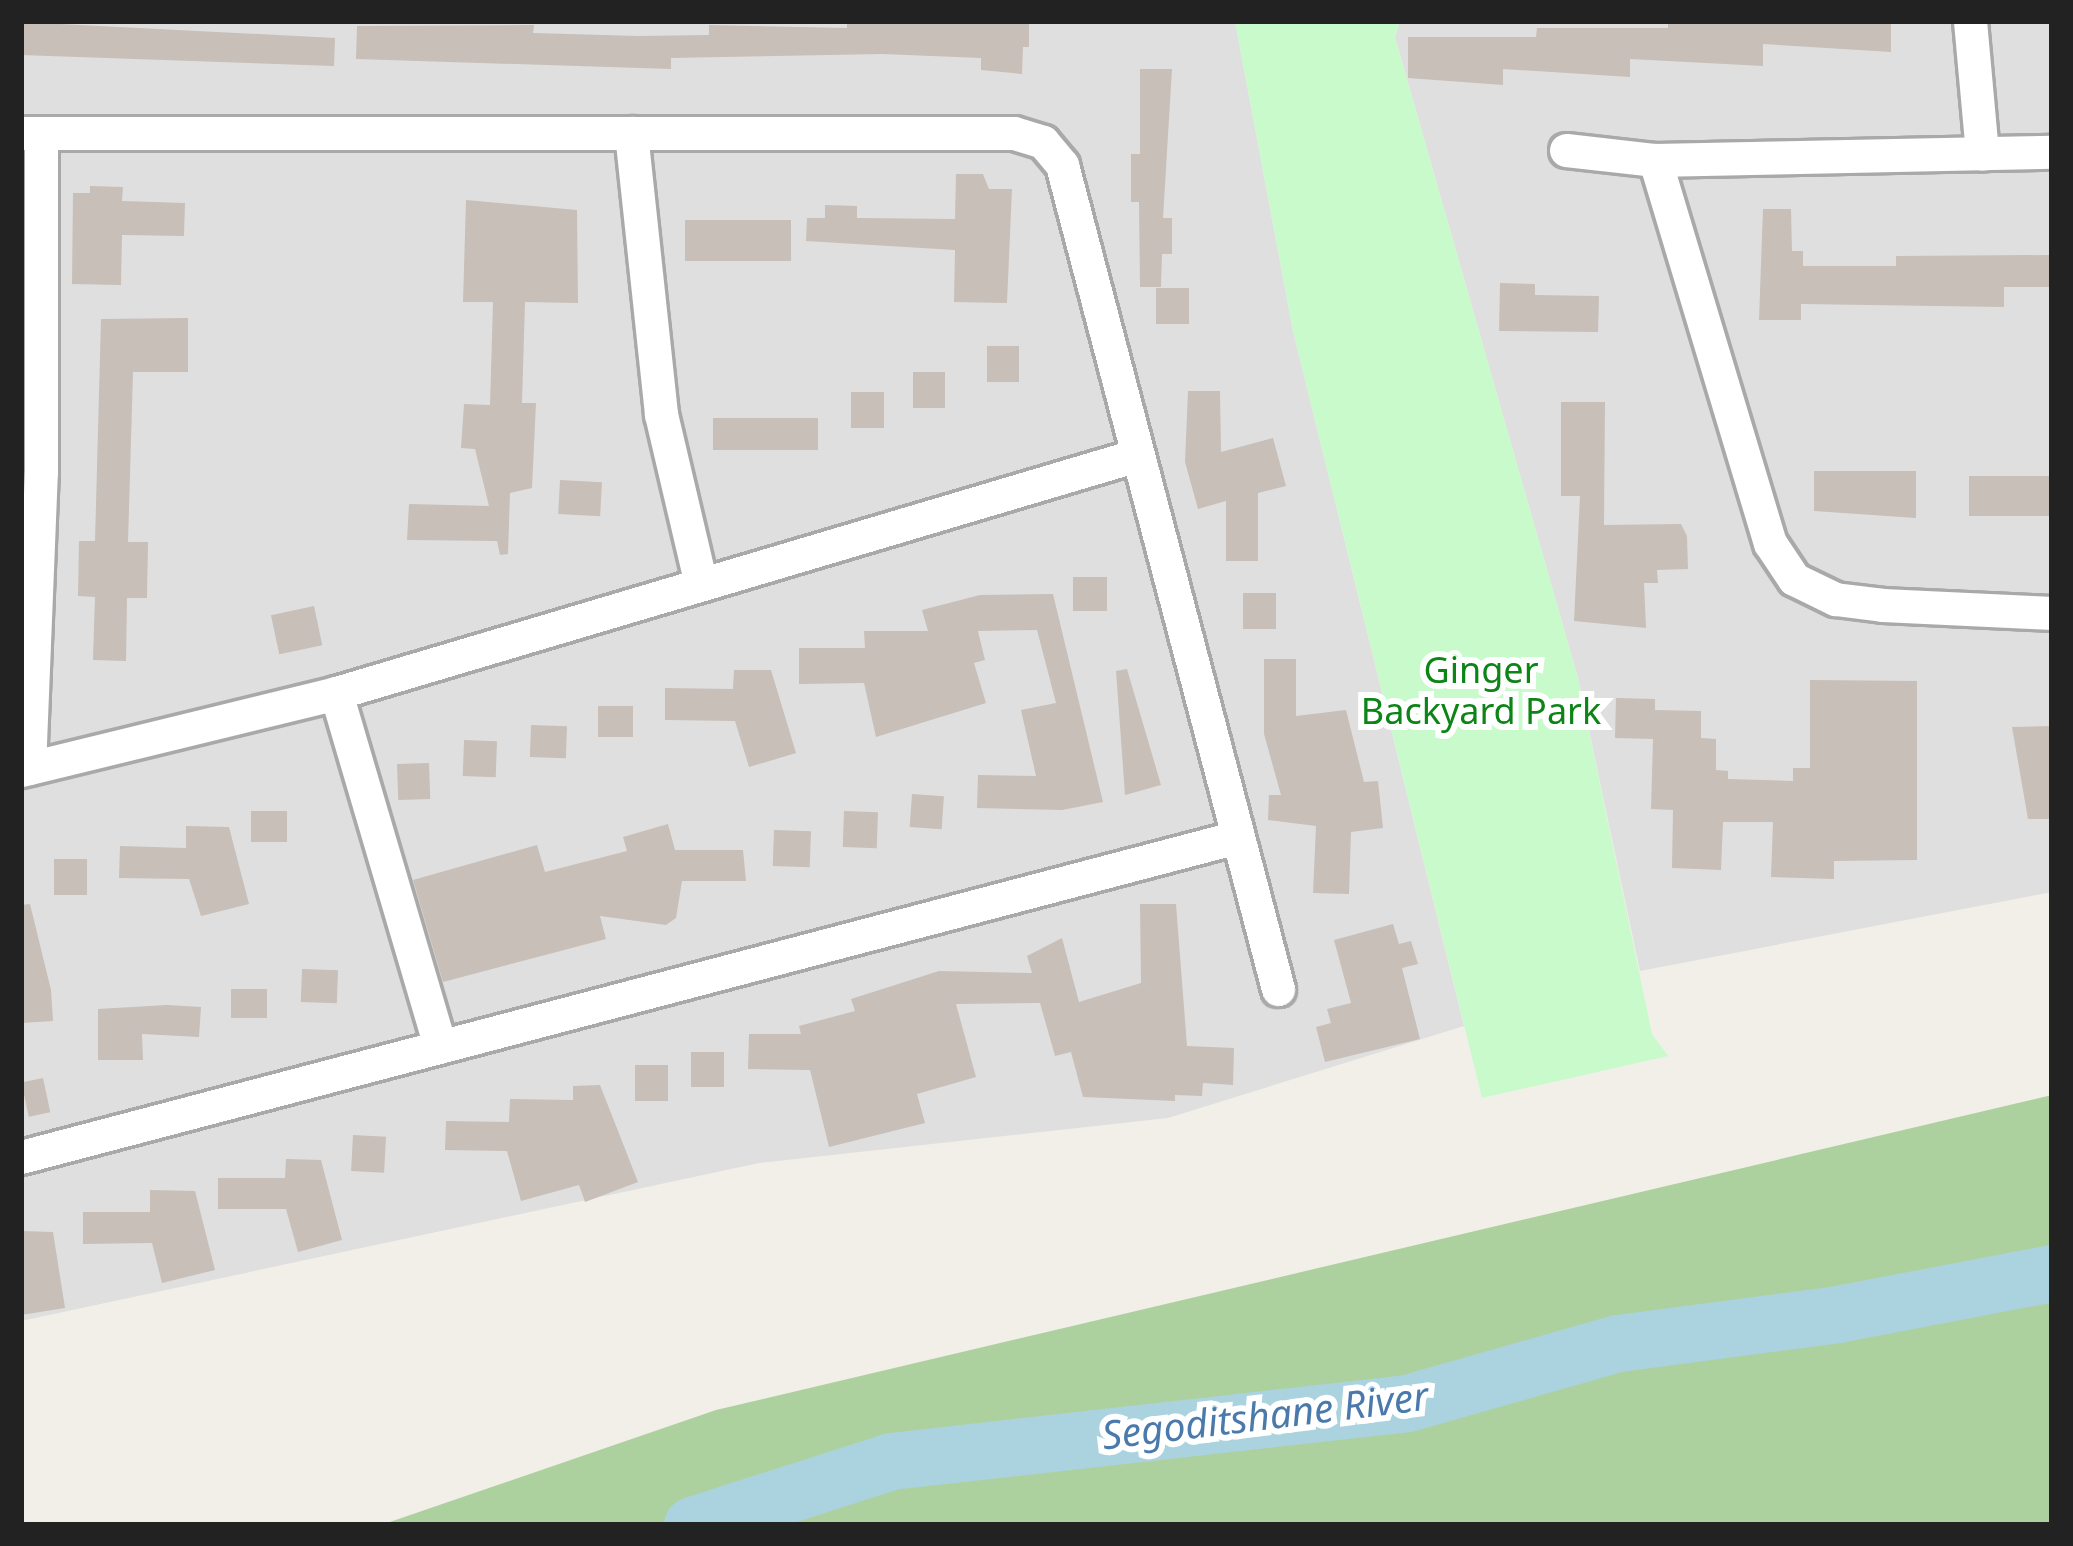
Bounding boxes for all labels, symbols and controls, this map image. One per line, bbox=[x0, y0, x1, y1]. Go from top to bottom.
park label: Ginger Backyard Park bbox=[1361, 647, 1601, 732]
water label: Segoditshane River bbox=[1099, 1372, 1431, 1458]

